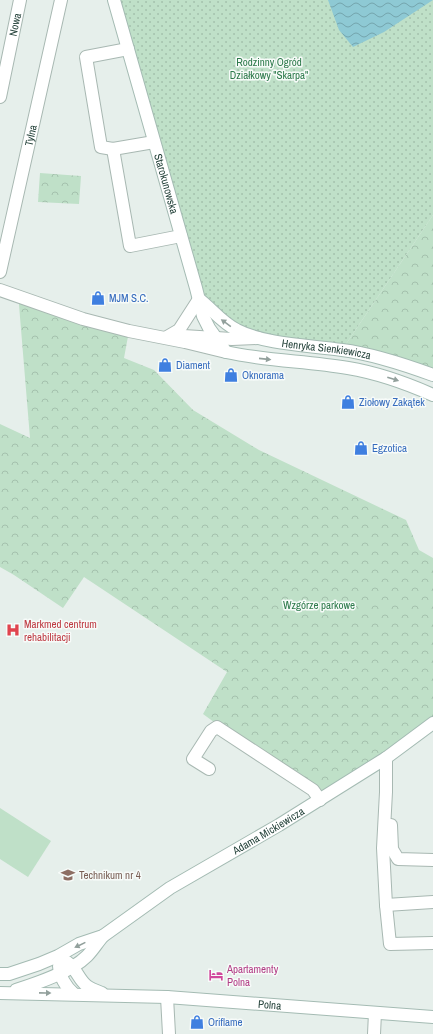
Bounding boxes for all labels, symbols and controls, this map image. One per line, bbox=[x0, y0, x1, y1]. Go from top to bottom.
street label: Nowa bbox=[6, 12, 24, 37]
park label: Rodzinny Ogród Działkowy "Skarpa" bbox=[230, 55, 308, 82]
street label: Tylna bbox=[21, 123, 40, 147]
street label: Starokunowska bbox=[151, 152, 181, 215]
shop icon: MJM S.C. bbox=[90, 290, 106, 306]
place label: MJM S.C. bbox=[109, 291, 149, 305]
one-way arrow bbox=[221, 319, 231, 327]
street label: Henryka Sienkiewicza bbox=[281, 336, 372, 362]
one-way arrow bbox=[259, 355, 271, 362]
shop icon: Diament bbox=[157, 357, 173, 373]
place label: Diament bbox=[176, 358, 211, 372]
shop icon: Oknorama bbox=[223, 367, 239, 383]
place label: Oknorama bbox=[242, 368, 284, 382]
one-way arrow bbox=[387, 376, 399, 382]
shop icon: Ziołowy Zakątek bbox=[340, 394, 356, 410]
place label: Ziołowy Zakątek bbox=[359, 395, 425, 409]
shop icon: Egzotica bbox=[353, 440, 369, 456]
place label: Egzotica bbox=[372, 441, 407, 455]
park label: Wzgórze parkowe bbox=[283, 598, 355, 612]
place label: Markmed centrum rehabilitacji bbox=[24, 617, 97, 644]
hospital icon: Markmed centrum rehabilitacji bbox=[5, 622, 21, 638]
street label: Adama Mickiewicza bbox=[229, 804, 307, 858]
school or university icon: Technikum nr 4 bbox=[60, 867, 76, 883]
place label: Technikum nr 4 bbox=[79, 868, 141, 882]
one-way arrow bbox=[74, 942, 85, 948]
place label: Apartamenty Polna bbox=[226, 962, 279, 989]
hotel icon: Apartamenty Polna bbox=[208, 967, 224, 983]
one-way arrow bbox=[39, 990, 51, 997]
street label: Polna bbox=[258, 997, 282, 1013]
shop icon: Oriflame bbox=[189, 1014, 205, 1030]
place label: Oriflame bbox=[208, 1015, 243, 1029]

